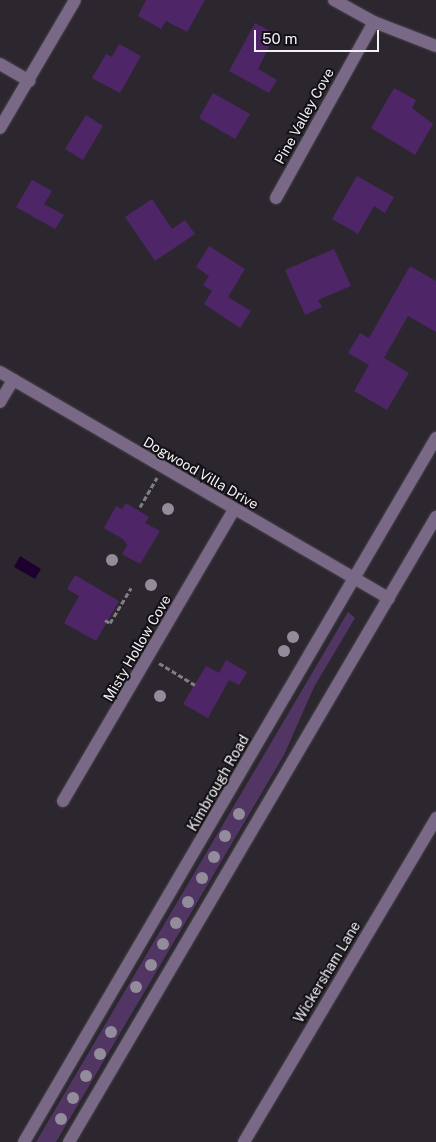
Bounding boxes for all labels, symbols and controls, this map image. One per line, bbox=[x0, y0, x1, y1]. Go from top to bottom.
scale bar bbox=[256, 20, 381, 52]
text: 50 m bbox=[262, 30, 297, 47]
street label: Pine Valley Cove bbox=[271, 65, 337, 167]
street label: Dogwood Villa Drive bbox=[140, 433, 262, 513]
street label: Misty Hollow Cove bbox=[100, 592, 174, 704]
street label: Kimbrough Road bbox=[184, 732, 252, 834]
street label: Wickersham Lane bbox=[290, 918, 364, 1026]

